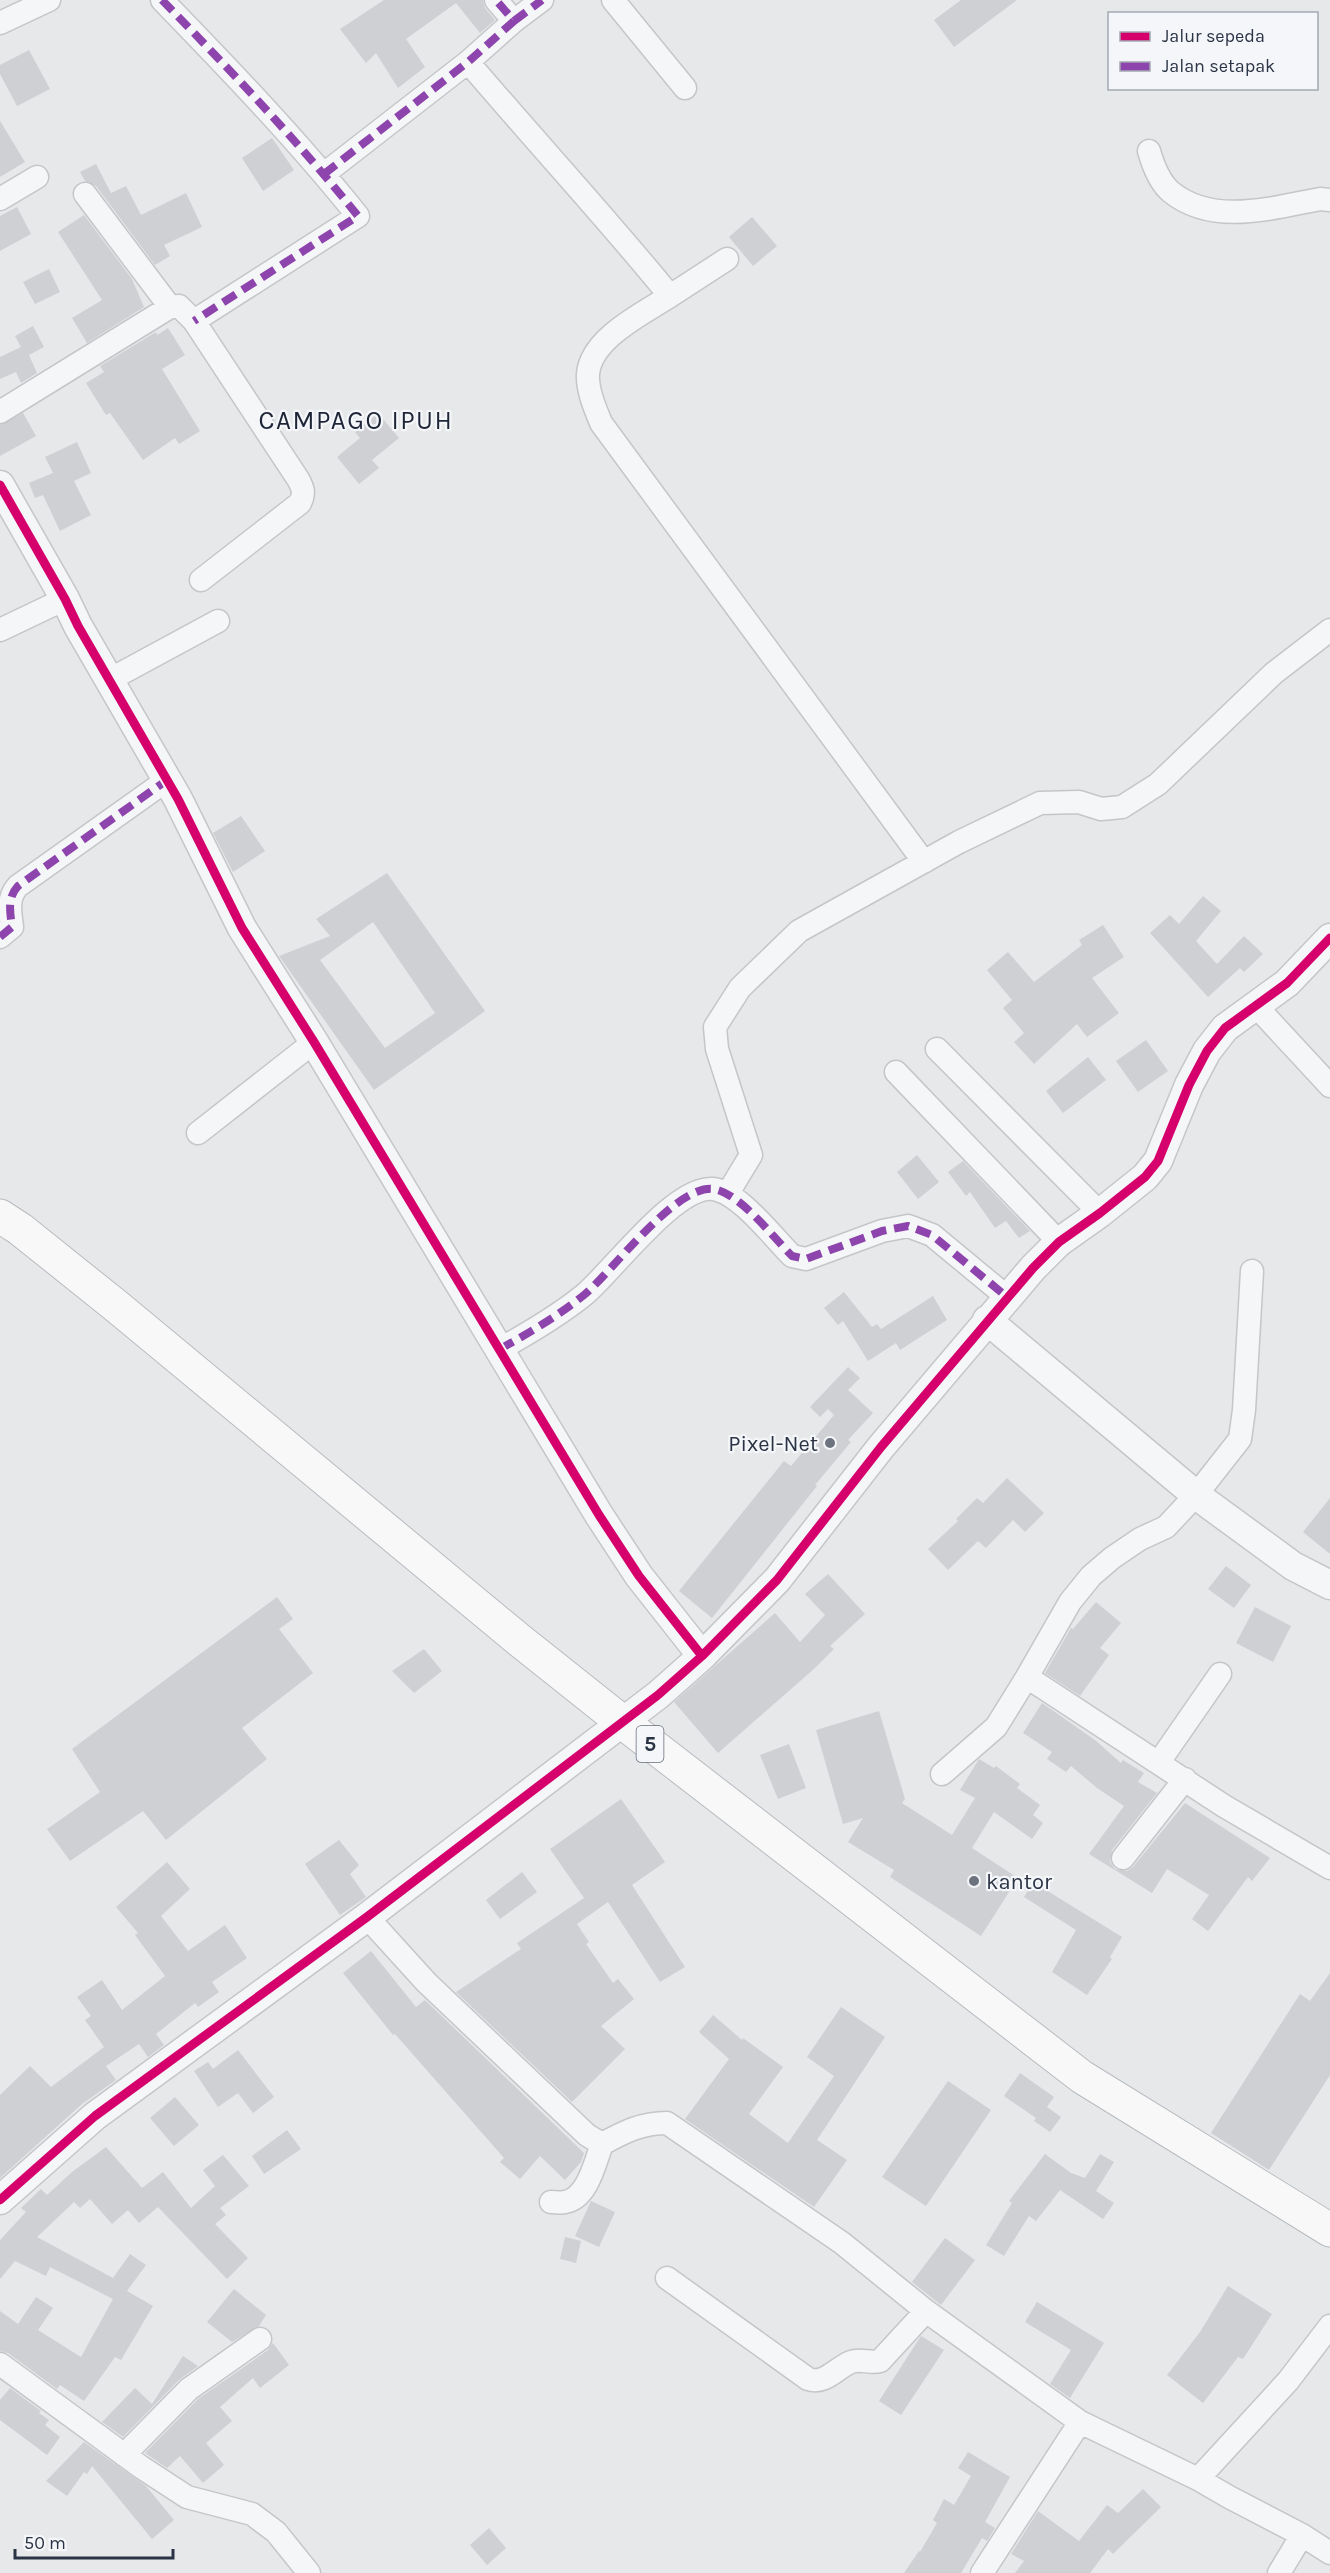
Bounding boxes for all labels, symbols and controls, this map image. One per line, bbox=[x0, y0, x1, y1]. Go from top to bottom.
legend bbox=[1108, 12, 1318, 90]
text: Jalur sepeda bbox=[1162, 25, 1265, 47]
text: Jalan setapak bbox=[1162, 55, 1275, 77]
district label: CAMPAGO IPUH bbox=[259, 405, 453, 436]
place label: Pixel-Net bbox=[728, 1431, 818, 1457]
marker: Pixel-Net bbox=[823, 1436, 837, 1450]
road number: 5 bbox=[636, 1726, 664, 1762]
place label: kantor bbox=[986, 1869, 1052, 1895]
marker: kantor bbox=[967, 1874, 981, 1888]
scale bar bbox=[15, 2522, 172, 2560]
text: 50 m bbox=[24, 2532, 66, 2554]

